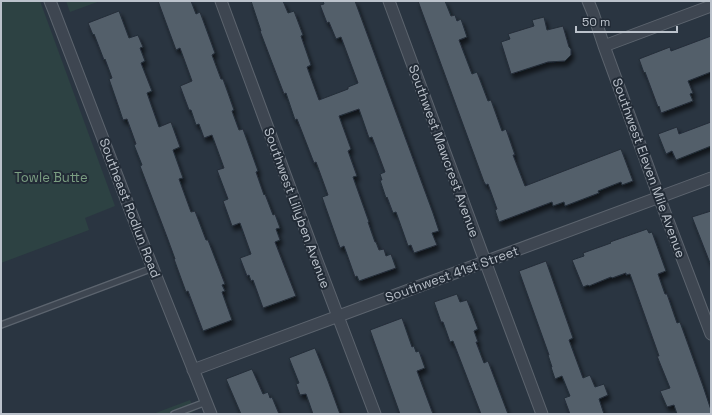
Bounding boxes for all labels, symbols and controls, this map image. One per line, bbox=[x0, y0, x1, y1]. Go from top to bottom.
scale bar bbox=[576, 8, 677, 34]
text: 50 m bbox=[582, 14, 610, 30]
street label: Southwest Mawcrest Avenue bbox=[405, 62, 483, 240]
street label: Southwest Eleven Mile Avenue bbox=[609, 76, 689, 260]
street label: Southwest Lillyben Avenue bbox=[260, 125, 334, 291]
street label: Southeast Rodlun Road bbox=[96, 136, 164, 280]
park label: Towle Butte bbox=[14, 169, 88, 186]
street label: Southwest 41st Street bbox=[383, 242, 521, 306]

